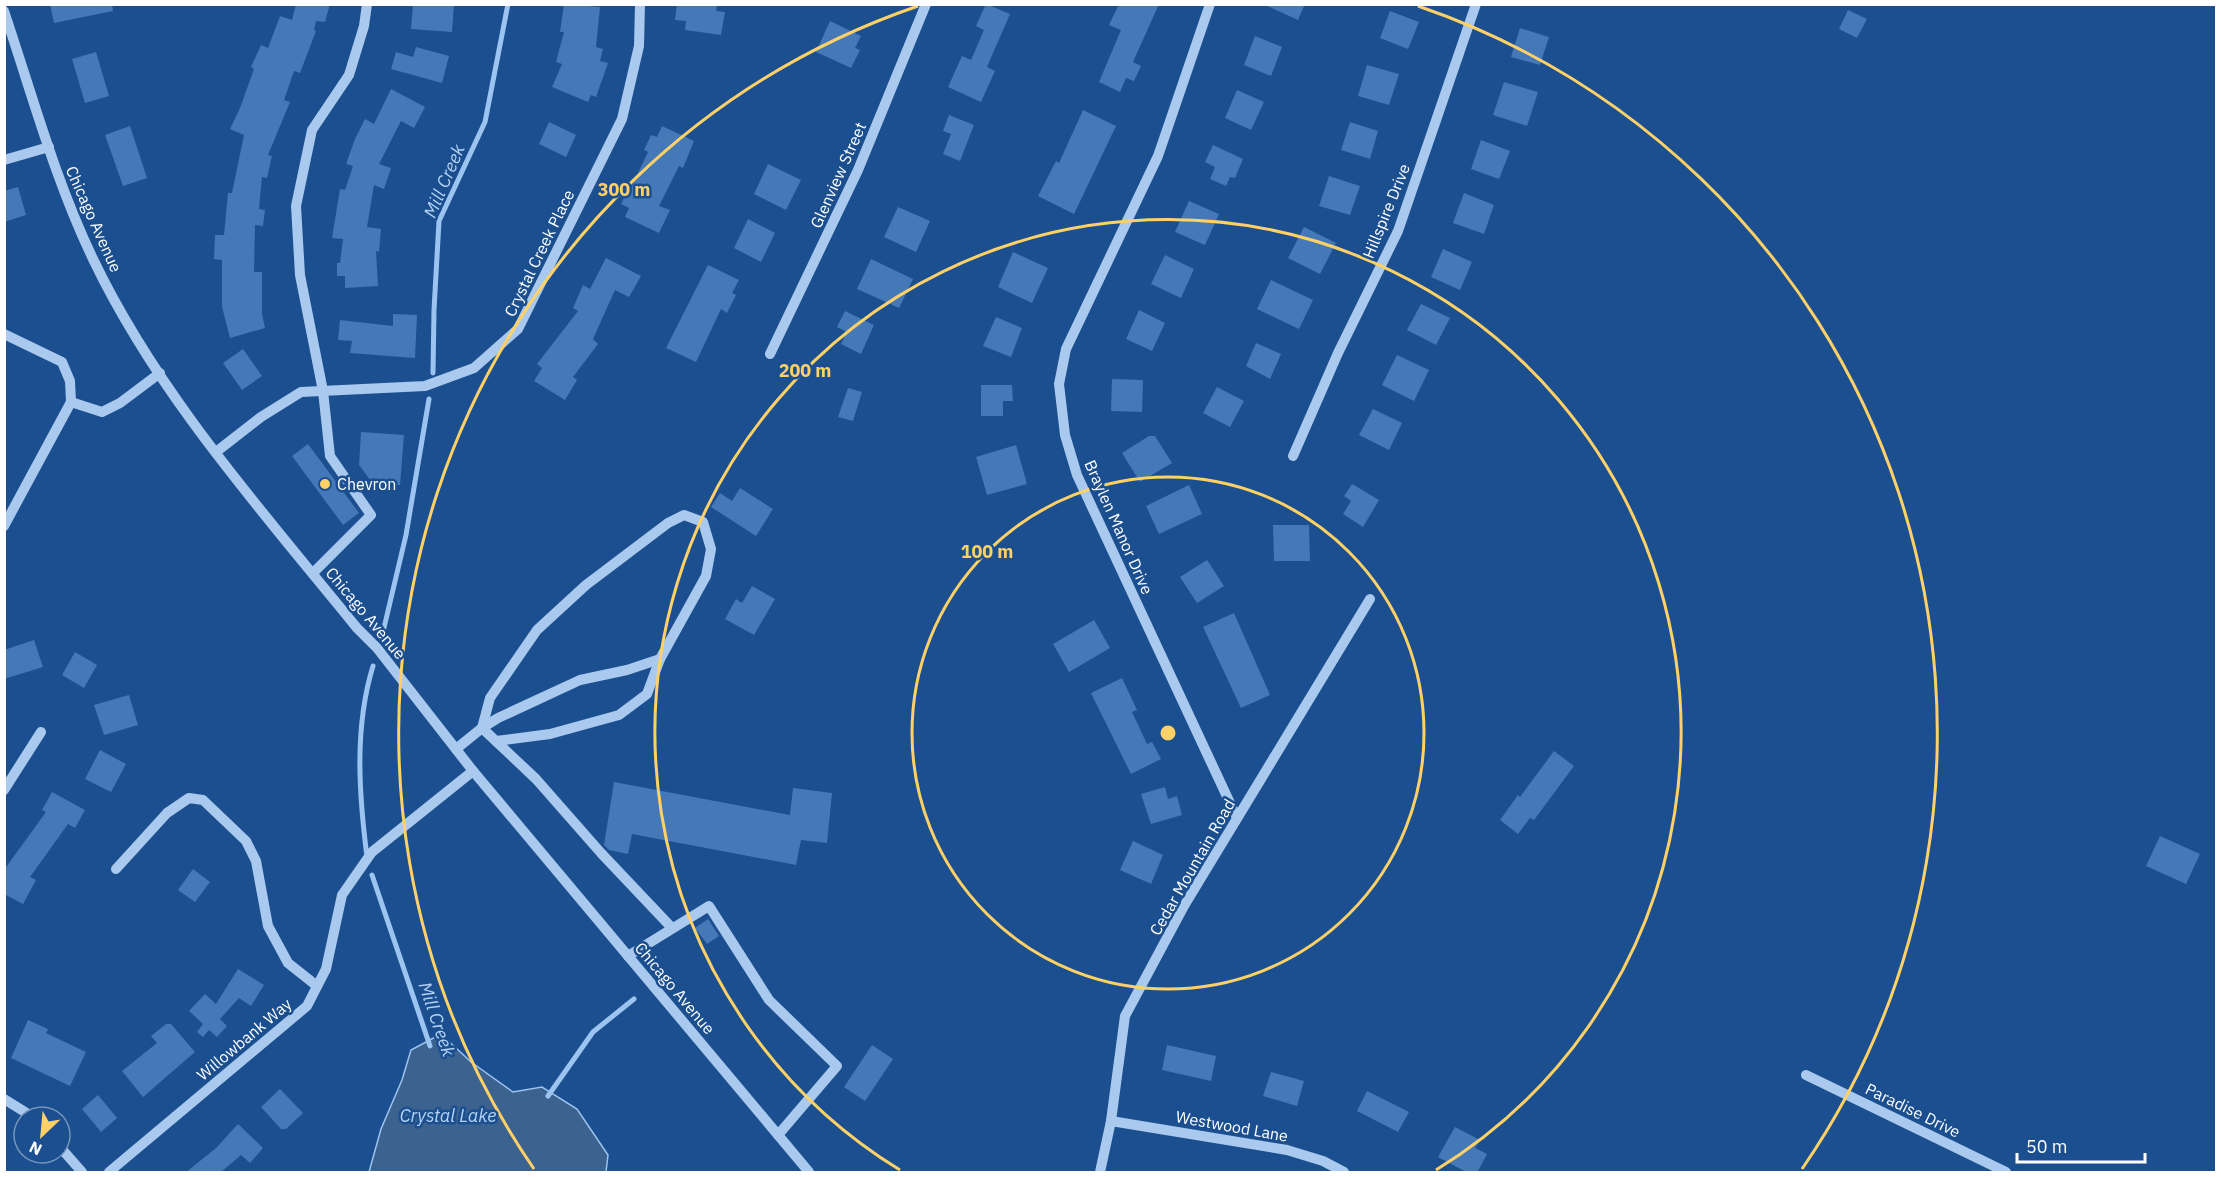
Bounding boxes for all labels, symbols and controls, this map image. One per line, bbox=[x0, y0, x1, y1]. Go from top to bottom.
street label: Glenview Street bbox=[806, 119, 870, 231]
water label: Mill Creek bbox=[418, 140, 470, 221]
street label: Hillspire Drive bbox=[1358, 160, 1414, 261]
street label: Chicago Avenue bbox=[62, 163, 126, 275]
text: 300 m bbox=[598, 178, 650, 201]
street label: Crystal Creek Place bbox=[500, 186, 578, 320]
text: 200 m bbox=[779, 359, 831, 382]
street label: Braylen Manor Drive bbox=[1080, 457, 1158, 598]
place label: Chevron bbox=[337, 474, 396, 494]
marker: Chevron bbox=[318, 477, 332, 491]
text: 100 m bbox=[961, 540, 1013, 563]
street label: Chicago Avenue bbox=[322, 563, 410, 663]
centre of rings bbox=[1158, 723, 1178, 743]
street label: Cedar Mountain Road bbox=[1145, 795, 1239, 939]
street label: Chicago Avenue bbox=[631, 938, 719, 1038]
water label: Mill Creek bbox=[414, 979, 461, 1060]
street label: Willowbank Way bbox=[192, 993, 296, 1084]
street label: Paradise Drive bbox=[1862, 1078, 1964, 1142]
water label: Crystal Lake bbox=[400, 1104, 496, 1127]
north arrow bbox=[12, 1105, 72, 1165]
street label: Westwood Lane bbox=[1174, 1106, 1290, 1146]
scale bar bbox=[2017, 1126, 2144, 1164]
text: 50 m bbox=[2026, 1135, 2068, 1158]
text: N bbox=[26, 1137, 45, 1160]

